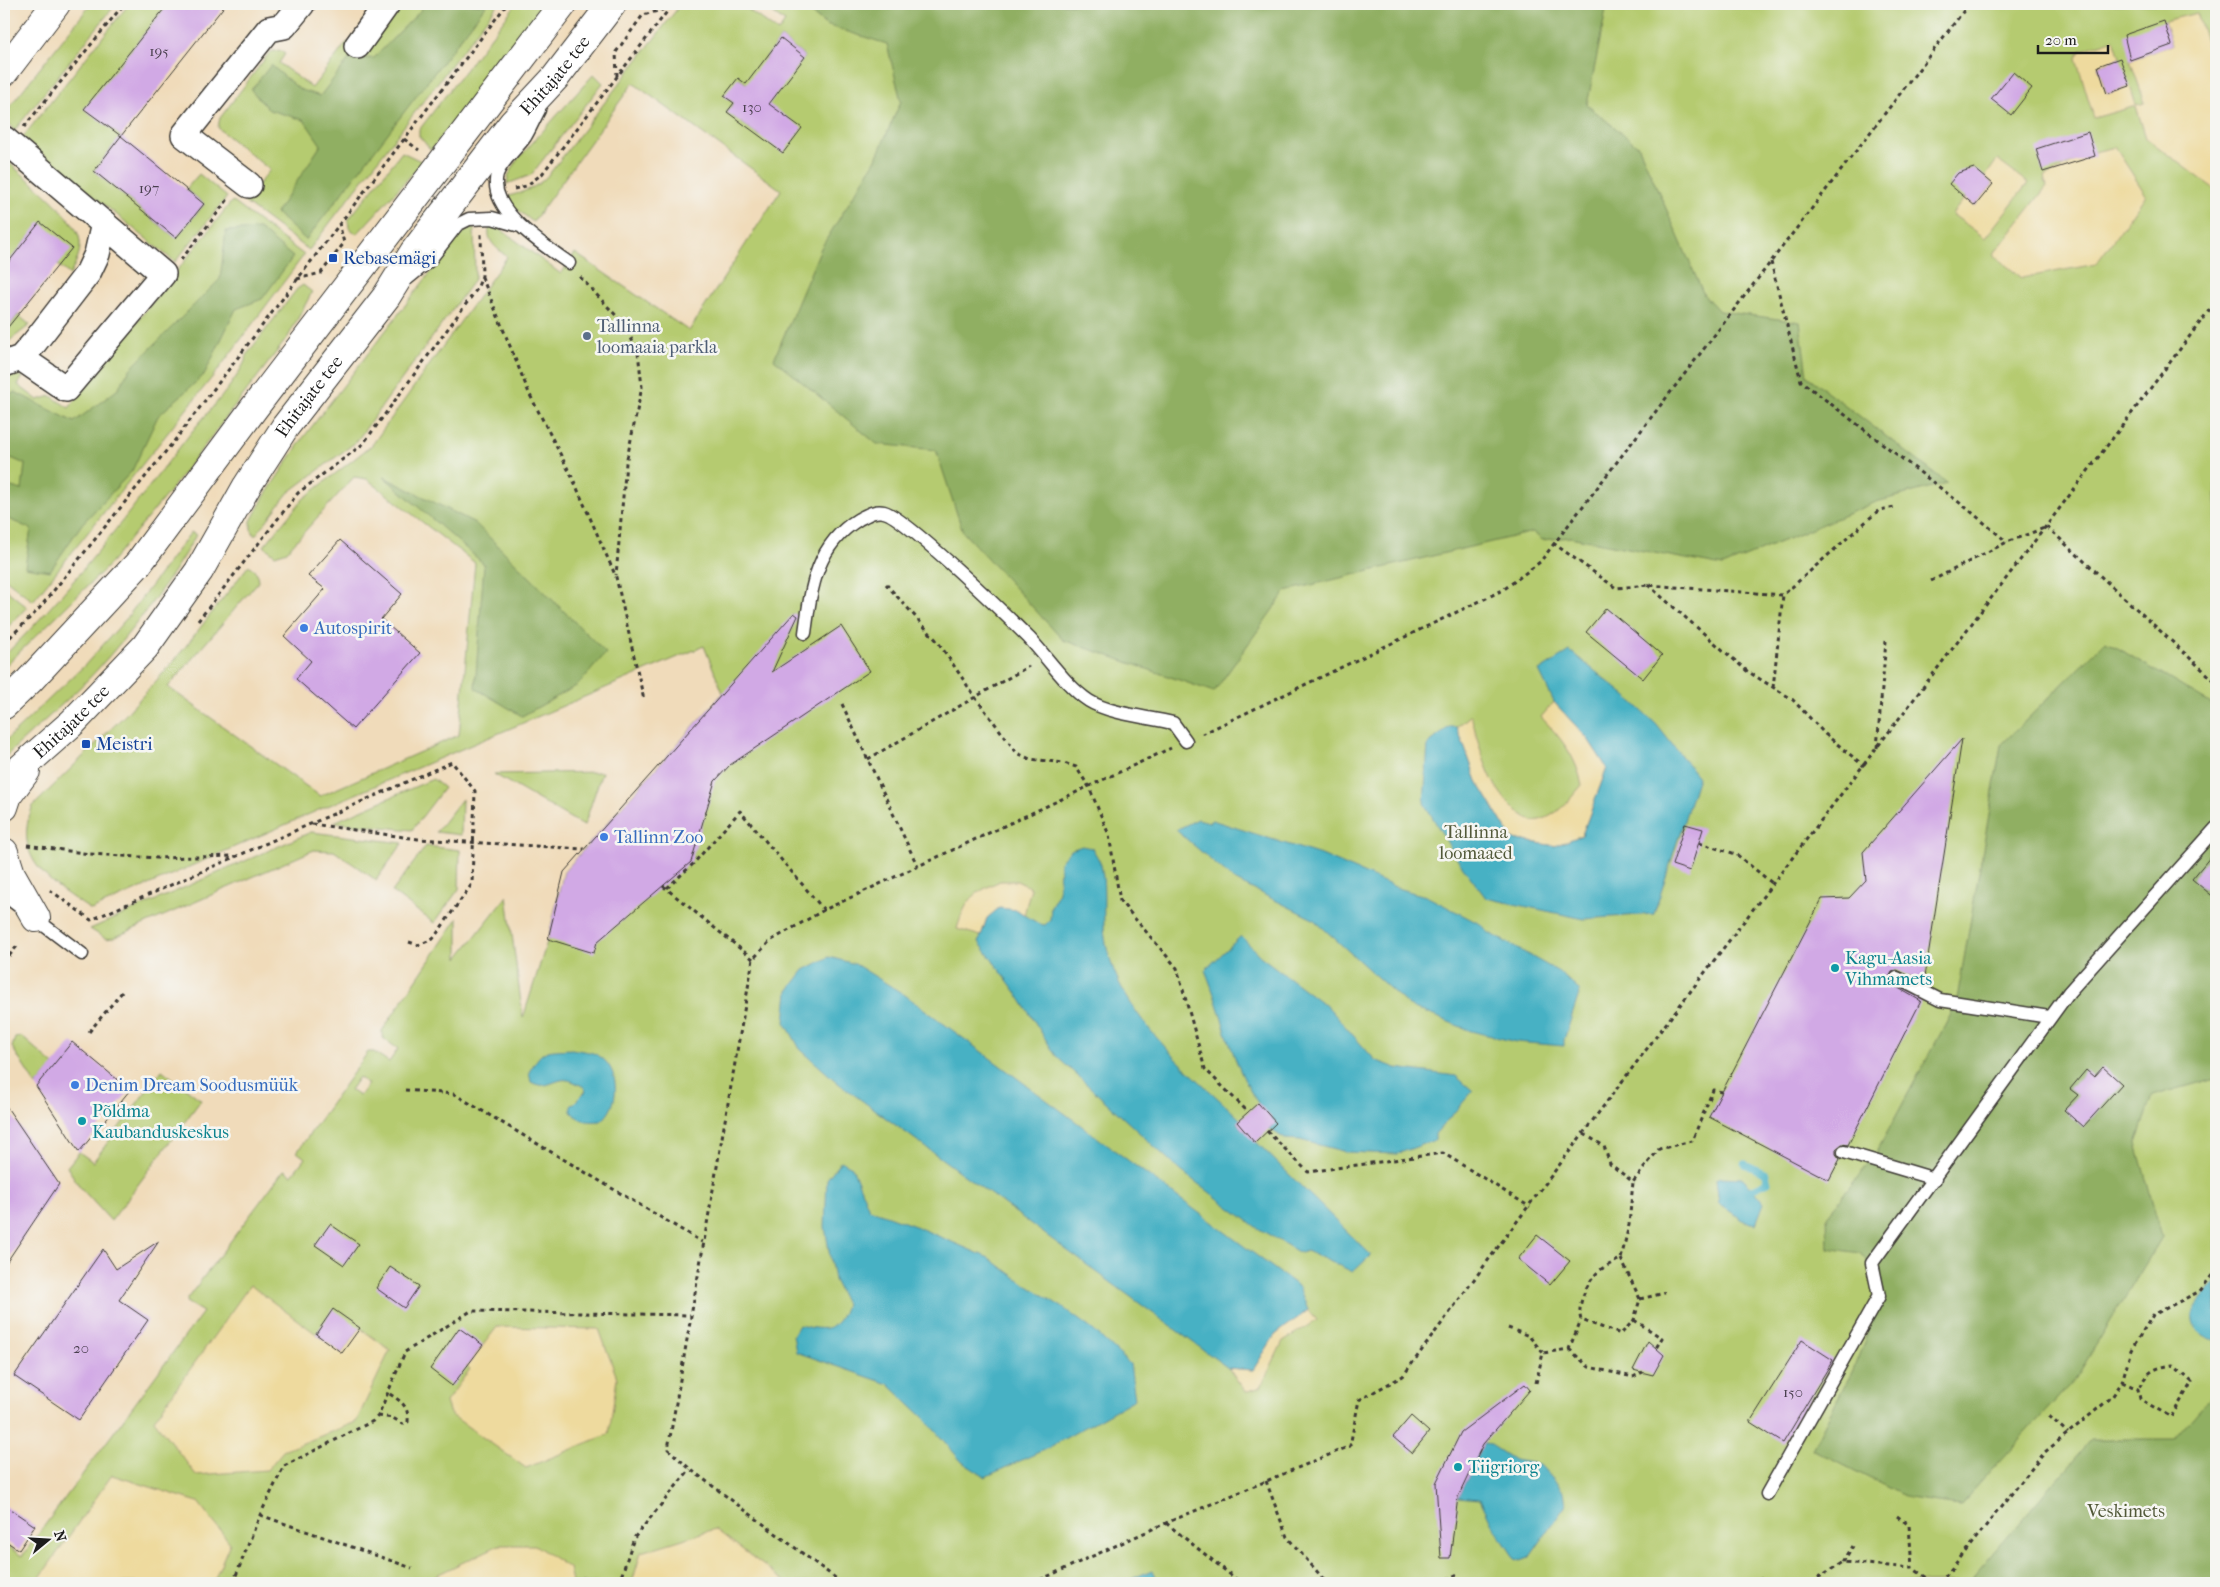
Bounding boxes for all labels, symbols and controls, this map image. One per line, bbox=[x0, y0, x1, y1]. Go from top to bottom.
scale bar bbox=[2038, 22, 2108, 54]
street label: Ehitajate tee bbox=[516, 31, 594, 119]
text: 20 m bbox=[2045, 31, 2077, 49]
house number: 195 bbox=[149, 42, 169, 60]
house number: 130 bbox=[742, 98, 762, 116]
house number: 197 bbox=[139, 179, 159, 197]
place label: Rebasemägi bbox=[343, 248, 437, 269]
marker: Rebasemägi bbox=[327, 252, 339, 264]
place label: Tallinna loomaaia parkla bbox=[596, 316, 718, 358]
marker: Tallinna loomaaia parkla bbox=[581, 330, 593, 342]
street label: Ehitajate tee bbox=[271, 351, 347, 441]
place label: Autospirit bbox=[313, 618, 393, 639]
marker: Autospirit bbox=[298, 622, 310, 634]
street label: Ehitajate tee bbox=[29, 680, 114, 763]
place label: Meistri bbox=[96, 734, 153, 755]
marker: Meistri bbox=[80, 738, 92, 750]
park label: Tallinna loomaaed bbox=[1438, 822, 1513, 864]
place label: Tallinn Zoo bbox=[614, 827, 703, 848]
marker: Tallinn Zoo bbox=[598, 831, 610, 843]
place label: Kagu-Aasia Vihmamets bbox=[1844, 948, 1933, 990]
marker: Kagu-Aasia Vihmamets bbox=[1829, 962, 1841, 974]
place label: Denim Dream Soodusmüük bbox=[85, 1075, 299, 1096]
marker: Denim Dream Soodusmüük bbox=[69, 1079, 81, 1091]
place label: Põldma Kaubanduskeskus bbox=[92, 1101, 229, 1143]
marker: Põldma Kaubanduskeskus bbox=[76, 1115, 88, 1127]
house number: 20 bbox=[73, 1339, 89, 1357]
house number: 150 bbox=[1783, 1383, 1803, 1401]
place label: Tiigriorg bbox=[1468, 1457, 1540, 1478]
marker: Tiigriorg bbox=[1452, 1461, 1464, 1473]
park label: Veskimets bbox=[2086, 1501, 2165, 1522]
north arrow bbox=[22, 1514, 72, 1564]
text: N bbox=[50, 1528, 70, 1544]

